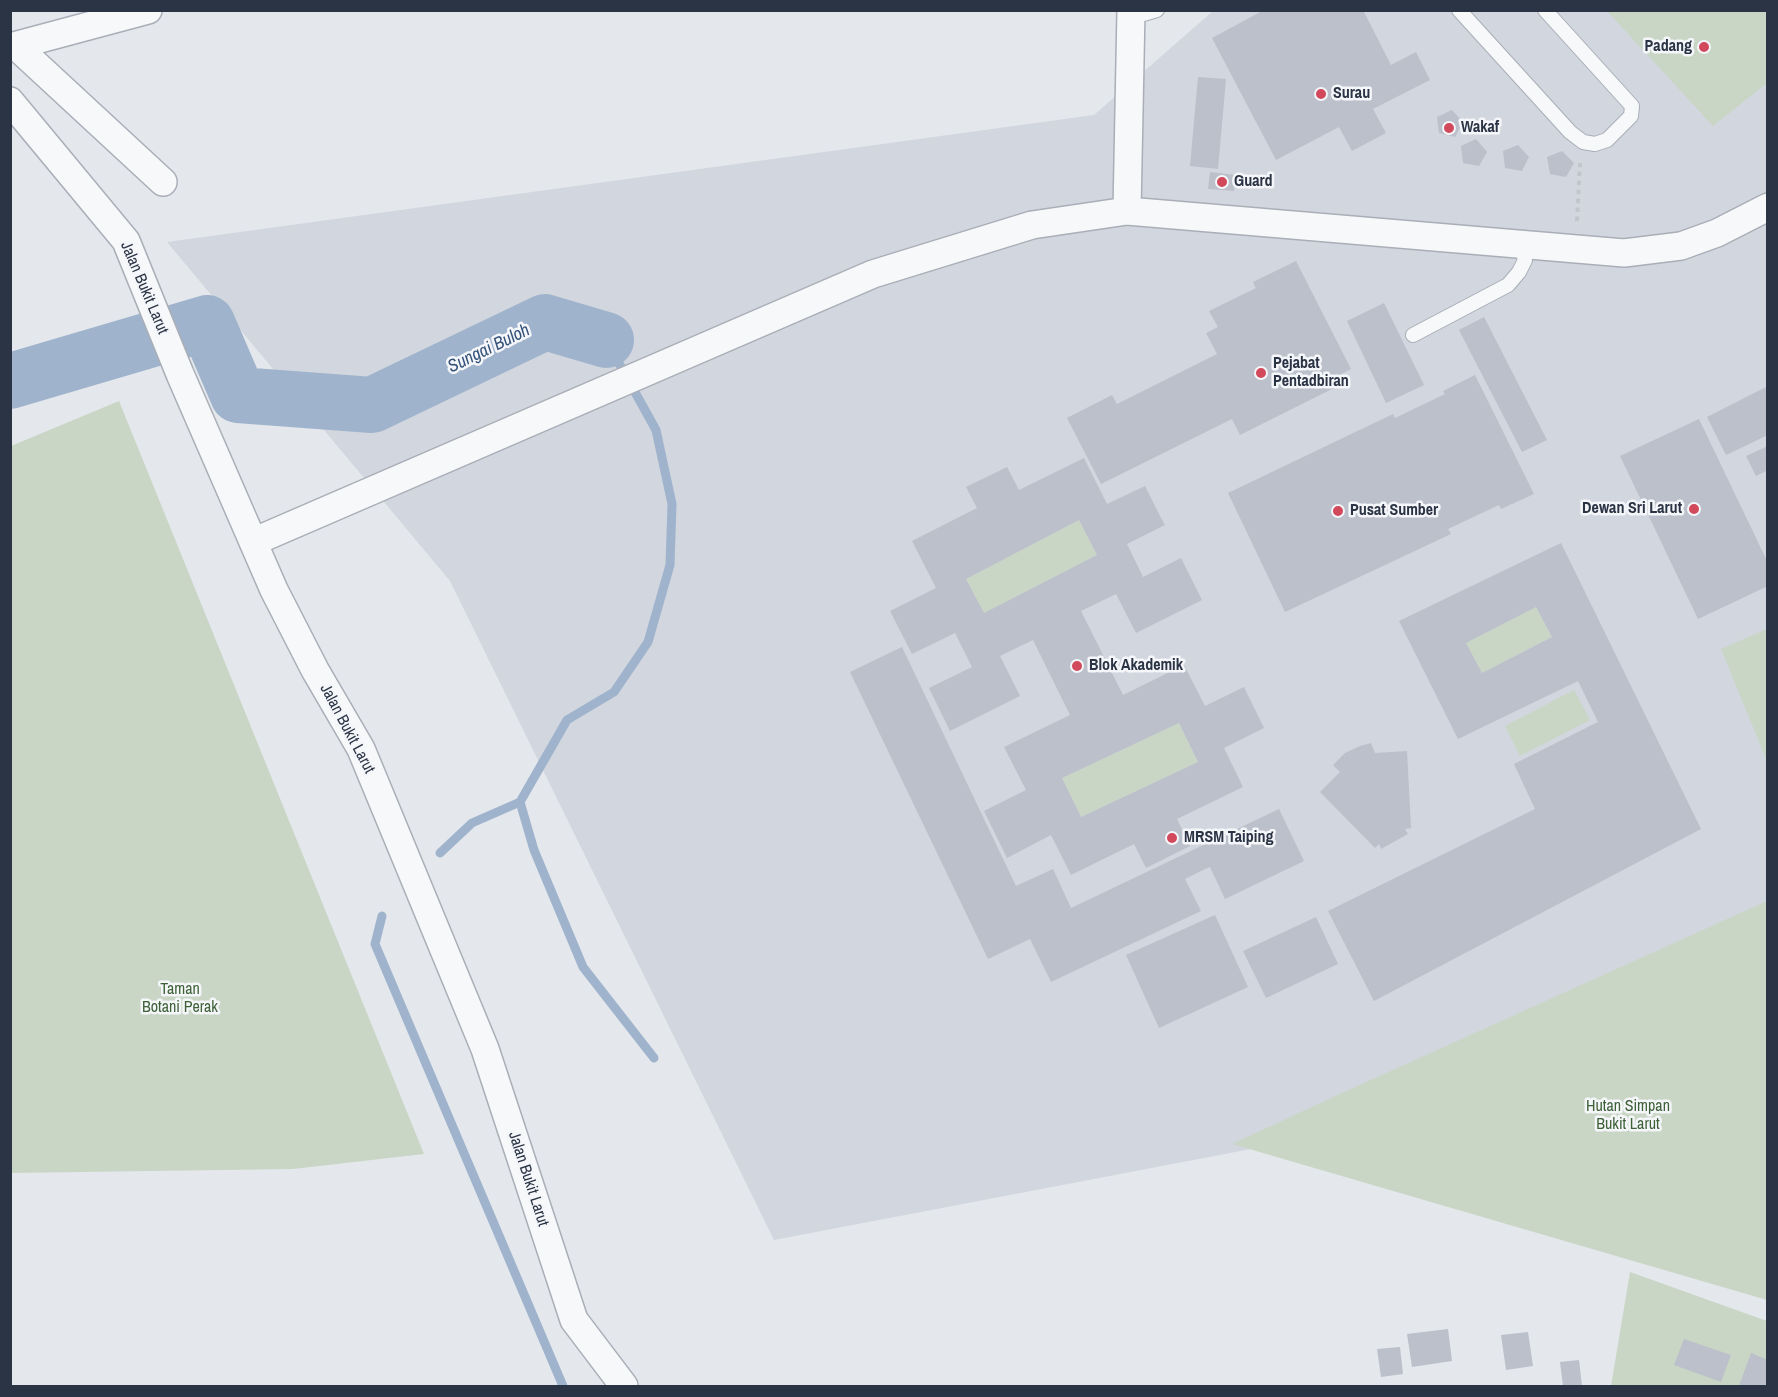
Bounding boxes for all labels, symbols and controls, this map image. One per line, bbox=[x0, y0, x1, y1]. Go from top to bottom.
place label: Padang bbox=[1645, 37, 1692, 57]
marker: Padang bbox=[1697, 40, 1711, 54]
place label: Surau bbox=[1333, 84, 1370, 104]
marker: Surau bbox=[1314, 87, 1328, 101]
place label: Wakaf bbox=[1461, 118, 1499, 138]
marker: Wakaf bbox=[1442, 121, 1456, 135]
place label: Guard bbox=[1234, 172, 1273, 192]
marker: Guard bbox=[1215, 175, 1229, 189]
street label: Jalan Bukit Larut bbox=[116, 239, 172, 337]
water label: Sungai Buloh bbox=[444, 320, 534, 378]
place label: Pejabat Pentadbiran bbox=[1273, 354, 1349, 392]
marker: Pejabat Pentadbiran bbox=[1254, 366, 1268, 380]
place label: Dewan Sri Larut bbox=[1582, 499, 1682, 519]
place label: Pusat Sumber bbox=[1350, 501, 1438, 521]
marker: Dewan Sri Larut bbox=[1687, 502, 1701, 516]
marker: Pusat Sumber bbox=[1331, 504, 1345, 518]
place label: Blok Akademik bbox=[1089, 656, 1183, 676]
marker: Blok Akademik bbox=[1070, 659, 1084, 673]
street label: Jalan Bukit Larut bbox=[315, 681, 379, 777]
place label: MRSM Taiping bbox=[1184, 828, 1273, 848]
marker: MRSM Taiping bbox=[1165, 831, 1179, 845]
park label: Taman Botani Perak bbox=[142, 980, 218, 1018]
park label: Hutan Simpan Bukit Larut bbox=[1586, 1097, 1670, 1135]
street label: Jalan Bukit Larut bbox=[504, 1129, 552, 1229]

